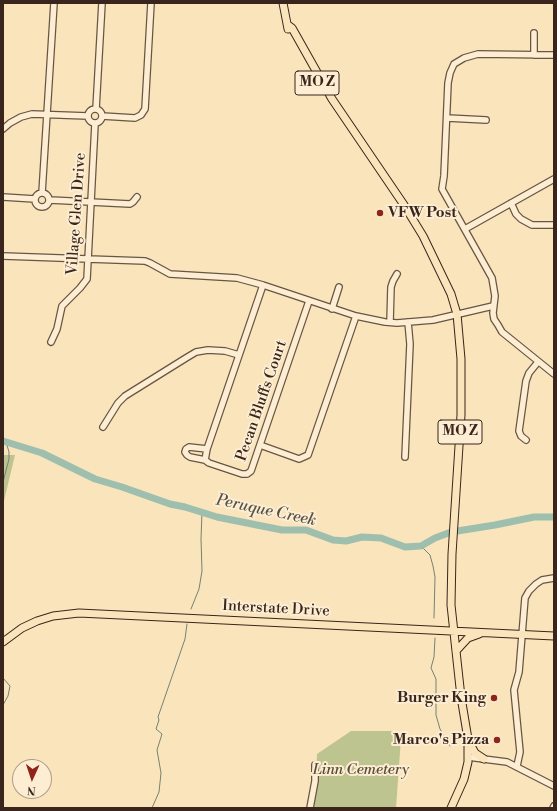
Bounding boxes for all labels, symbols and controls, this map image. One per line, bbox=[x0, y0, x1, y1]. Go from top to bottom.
road number: MO Z bbox=[295, 71, 339, 95]
street label: Village Glen Drive bbox=[64, 152, 90, 276]
place label: VFW Post bbox=[388, 204, 457, 222]
marker: VFW Post bbox=[375, 208, 385, 218]
street label: Pecan Bluffs Court bbox=[233, 338, 291, 464]
road number: MO Z bbox=[438, 420, 482, 444]
water label: Peruque Creek bbox=[214, 491, 318, 531]
street label: Interstate Drive bbox=[222, 597, 330, 621]
place label: Burger King bbox=[397, 689, 486, 707]
marker: Burger King bbox=[489, 693, 499, 703]
place label: Marco's Pizza bbox=[393, 731, 489, 749]
marker: Marco's Pizza bbox=[492, 735, 502, 745]
north arrow bbox=[12, 759, 52, 799]
park label: Linn Cemetery bbox=[313, 761, 409, 779]
text: N bbox=[27, 783, 36, 797]

